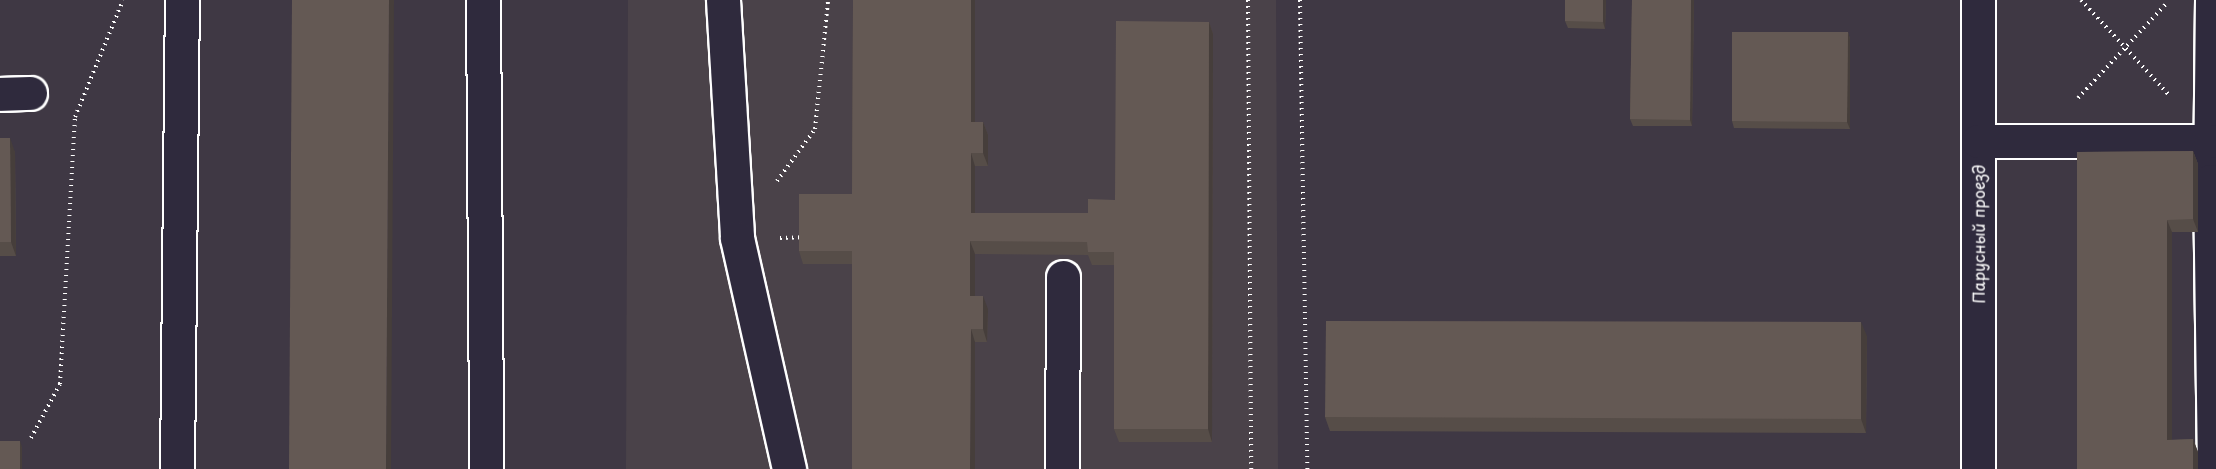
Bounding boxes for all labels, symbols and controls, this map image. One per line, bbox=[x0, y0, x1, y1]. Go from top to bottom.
street label: Парусный проезд bbox=[1968, 164, 1988, 304]

